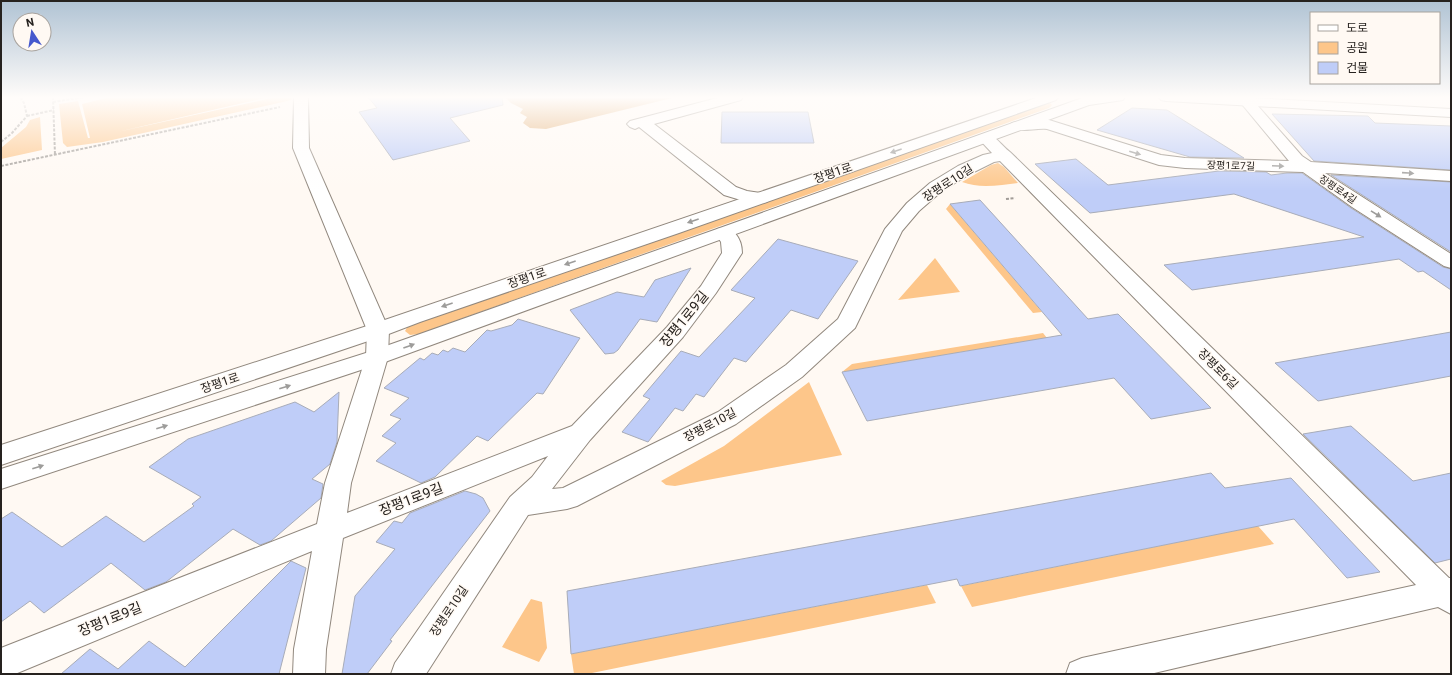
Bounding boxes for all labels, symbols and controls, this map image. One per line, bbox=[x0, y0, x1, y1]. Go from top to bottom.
north arrow bbox=[12, 12, 52, 52]
legend bbox=[1310, 12, 1440, 84]
text: N bbox=[25, 15, 35, 30]
text: 도로 bbox=[1346, 21, 1368, 35]
text: 공원 bbox=[1346, 41, 1368, 55]
text: 건물 bbox=[1346, 61, 1368, 75]
one-way arrow bbox=[889, 148, 901, 154]
one-way arrow bbox=[1130, 150, 1142, 156]
street label: 장평1로7길 bbox=[1207, 159, 1255, 172]
street label: 장평1로 bbox=[812, 160, 854, 186]
street label: 장평로10길 bbox=[920, 161, 976, 205]
one-way arrow bbox=[1272, 163, 1284, 170]
one-way arrow bbox=[1402, 170, 1414, 177]
street label: 장평로4길 bbox=[1317, 173, 1358, 206]
one-way arrow bbox=[1370, 211, 1382, 218]
one-way arrow bbox=[687, 218, 699, 224]
one-way arrow bbox=[564, 260, 576, 266]
street label: 장평1로 bbox=[506, 265, 548, 291]
street label: 장평1로9길 bbox=[657, 288, 711, 350]
one-way arrow bbox=[441, 302, 453, 308]
one-way arrow bbox=[403, 342, 415, 348]
street label: 장평로6길 bbox=[1195, 346, 1241, 392]
street label: 장평1로 bbox=[199, 370, 241, 396]
one-way arrow bbox=[280, 383, 292, 389]
street label: 장평로10길 bbox=[681, 405, 739, 445]
one-way arrow bbox=[156, 423, 168, 429]
one-way arrow bbox=[32, 463, 44, 469]
street label: 장평1로9길 bbox=[377, 479, 445, 519]
street label: 장평로10길 bbox=[427, 583, 471, 639]
street label: 장평1로9길 bbox=[76, 599, 144, 639]

